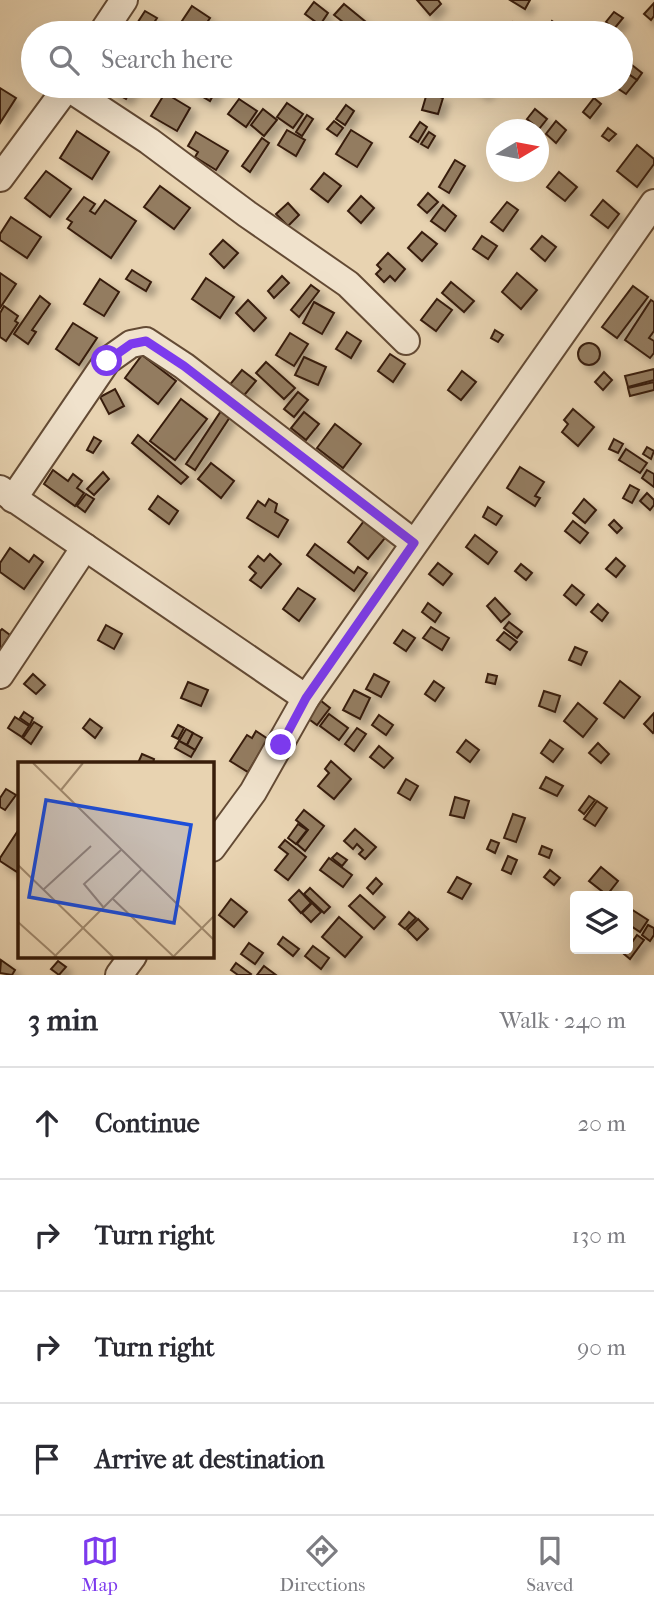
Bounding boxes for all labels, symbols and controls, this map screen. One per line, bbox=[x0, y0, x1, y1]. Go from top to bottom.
search box bbox=[21, 21, 633, 98]
icon: search bbox=[45, 41, 83, 79]
text: Search here bbox=[101, 44, 233, 75]
north arrow bbox=[486, 119, 549, 182]
route start bbox=[91, 345, 122, 376]
route end bbox=[265, 729, 296, 760]
inset map bbox=[18, 762, 214, 958]
map controls bbox=[570, 891, 633, 954]
button: layers bbox=[570, 891, 633, 954]
text: 3 min bbox=[28, 1003, 98, 1038]
text: Walk · 240 m bbox=[499, 1007, 626, 1034]
icon: ahead bbox=[28, 1104, 66, 1142]
text: Continue bbox=[95, 1108, 200, 1139]
text: 20 m bbox=[577, 1110, 626, 1137]
icon: right bbox=[28, 1216, 66, 1254]
text: Turn right bbox=[95, 1220, 215, 1251]
text: 130 m bbox=[572, 1222, 626, 1249]
icon: right bbox=[28, 1328, 66, 1366]
text: Turn right bbox=[95, 1332, 215, 1363]
text: 90 m bbox=[577, 1334, 626, 1361]
icon: arrive bbox=[28, 1440, 66, 1478]
text: Arrive at destination bbox=[95, 1444, 325, 1475]
tab: Map bbox=[81, 1532, 119, 1596]
tab: Directions bbox=[280, 1532, 365, 1596]
tab: Saved bbox=[526, 1532, 573, 1596]

